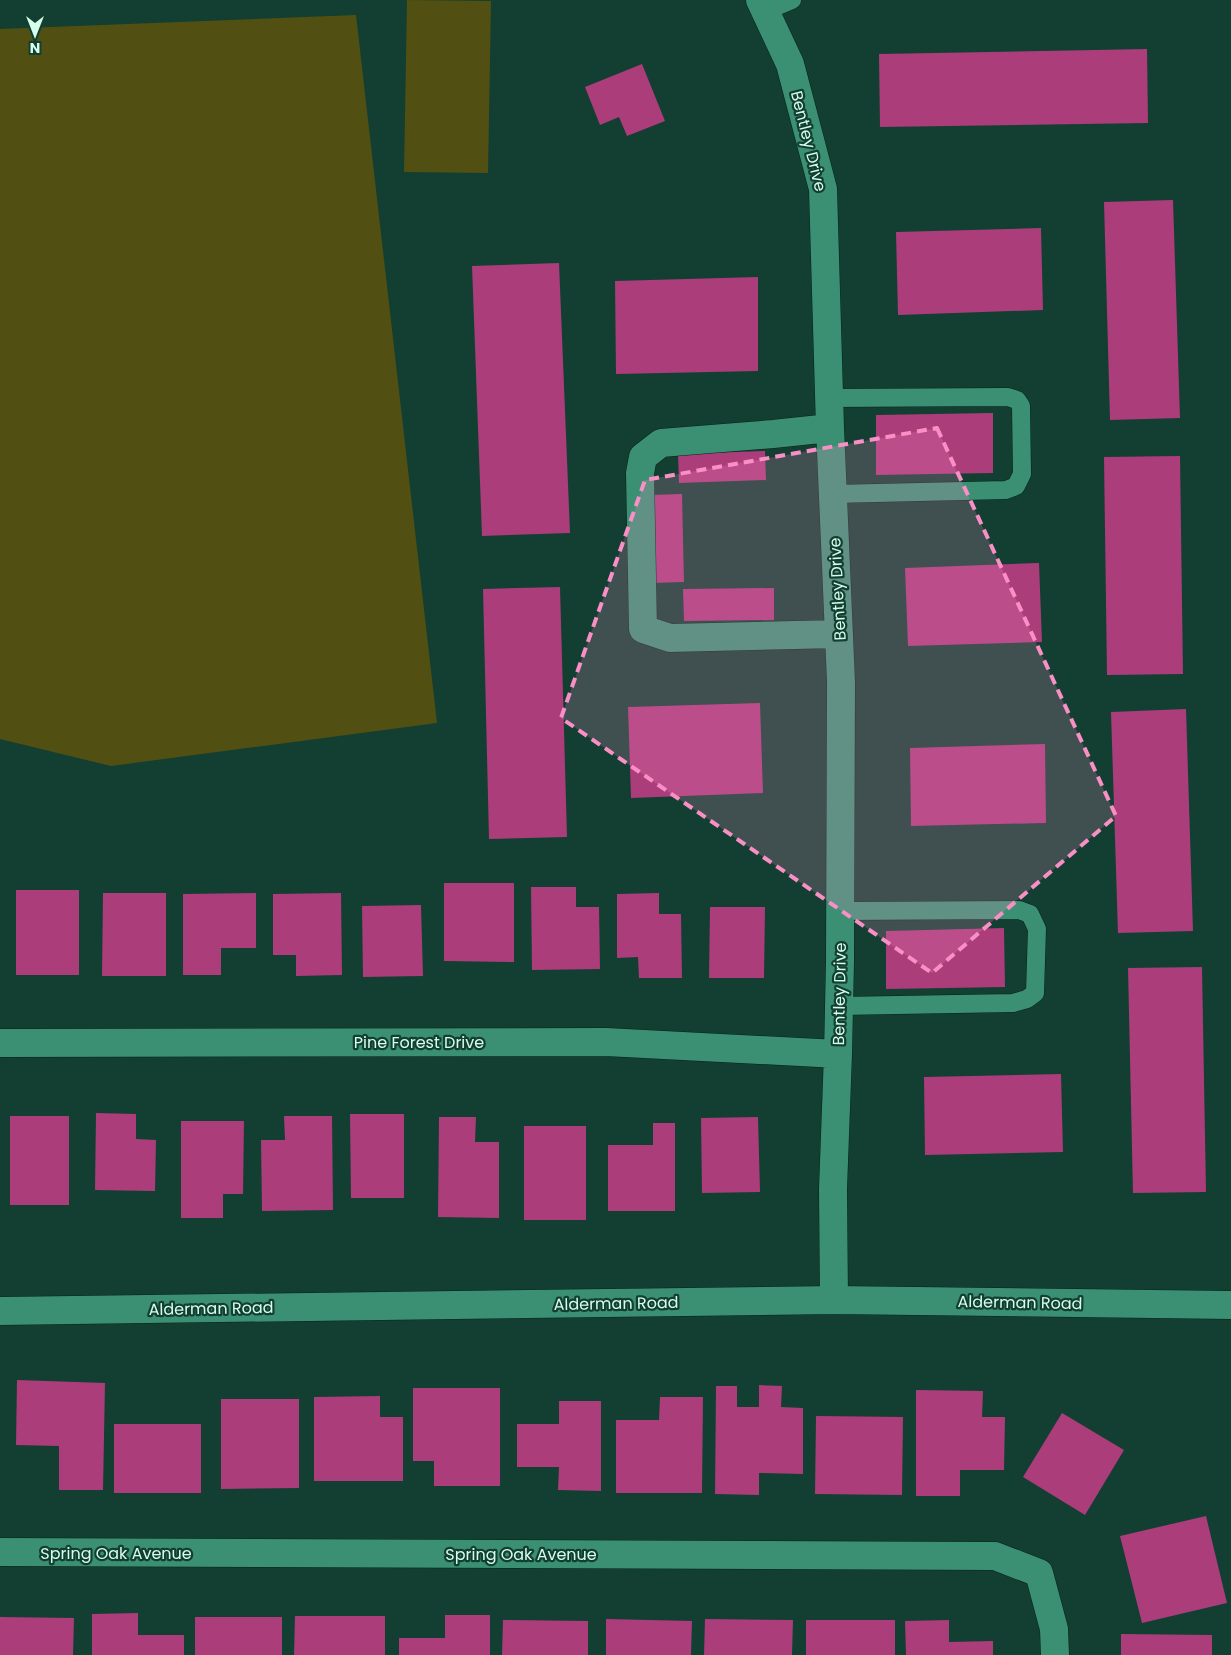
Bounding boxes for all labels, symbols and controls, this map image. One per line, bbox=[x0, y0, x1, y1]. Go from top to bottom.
north arrow bbox=[10, 10, 60, 60]
text: N bbox=[30, 38, 40, 58]
street label: Bentley Drive bbox=[785, 88, 832, 194]
street label: Bentley Drive bbox=[823, 537, 852, 641]
street label: Bentley Drive bbox=[827, 942, 852, 1046]
street label: Pine Forest Drive bbox=[354, 1031, 484, 1054]
street label: Alderman Road bbox=[957, 1290, 1083, 1315]
street label: Alderman Road bbox=[553, 1291, 679, 1316]
street label: Alderman Road bbox=[148, 1296, 274, 1321]
street label: Spring Oak Avenue bbox=[40, 1542, 192, 1565]
street label: Spring Oak Avenue bbox=[445, 1543, 597, 1566]

